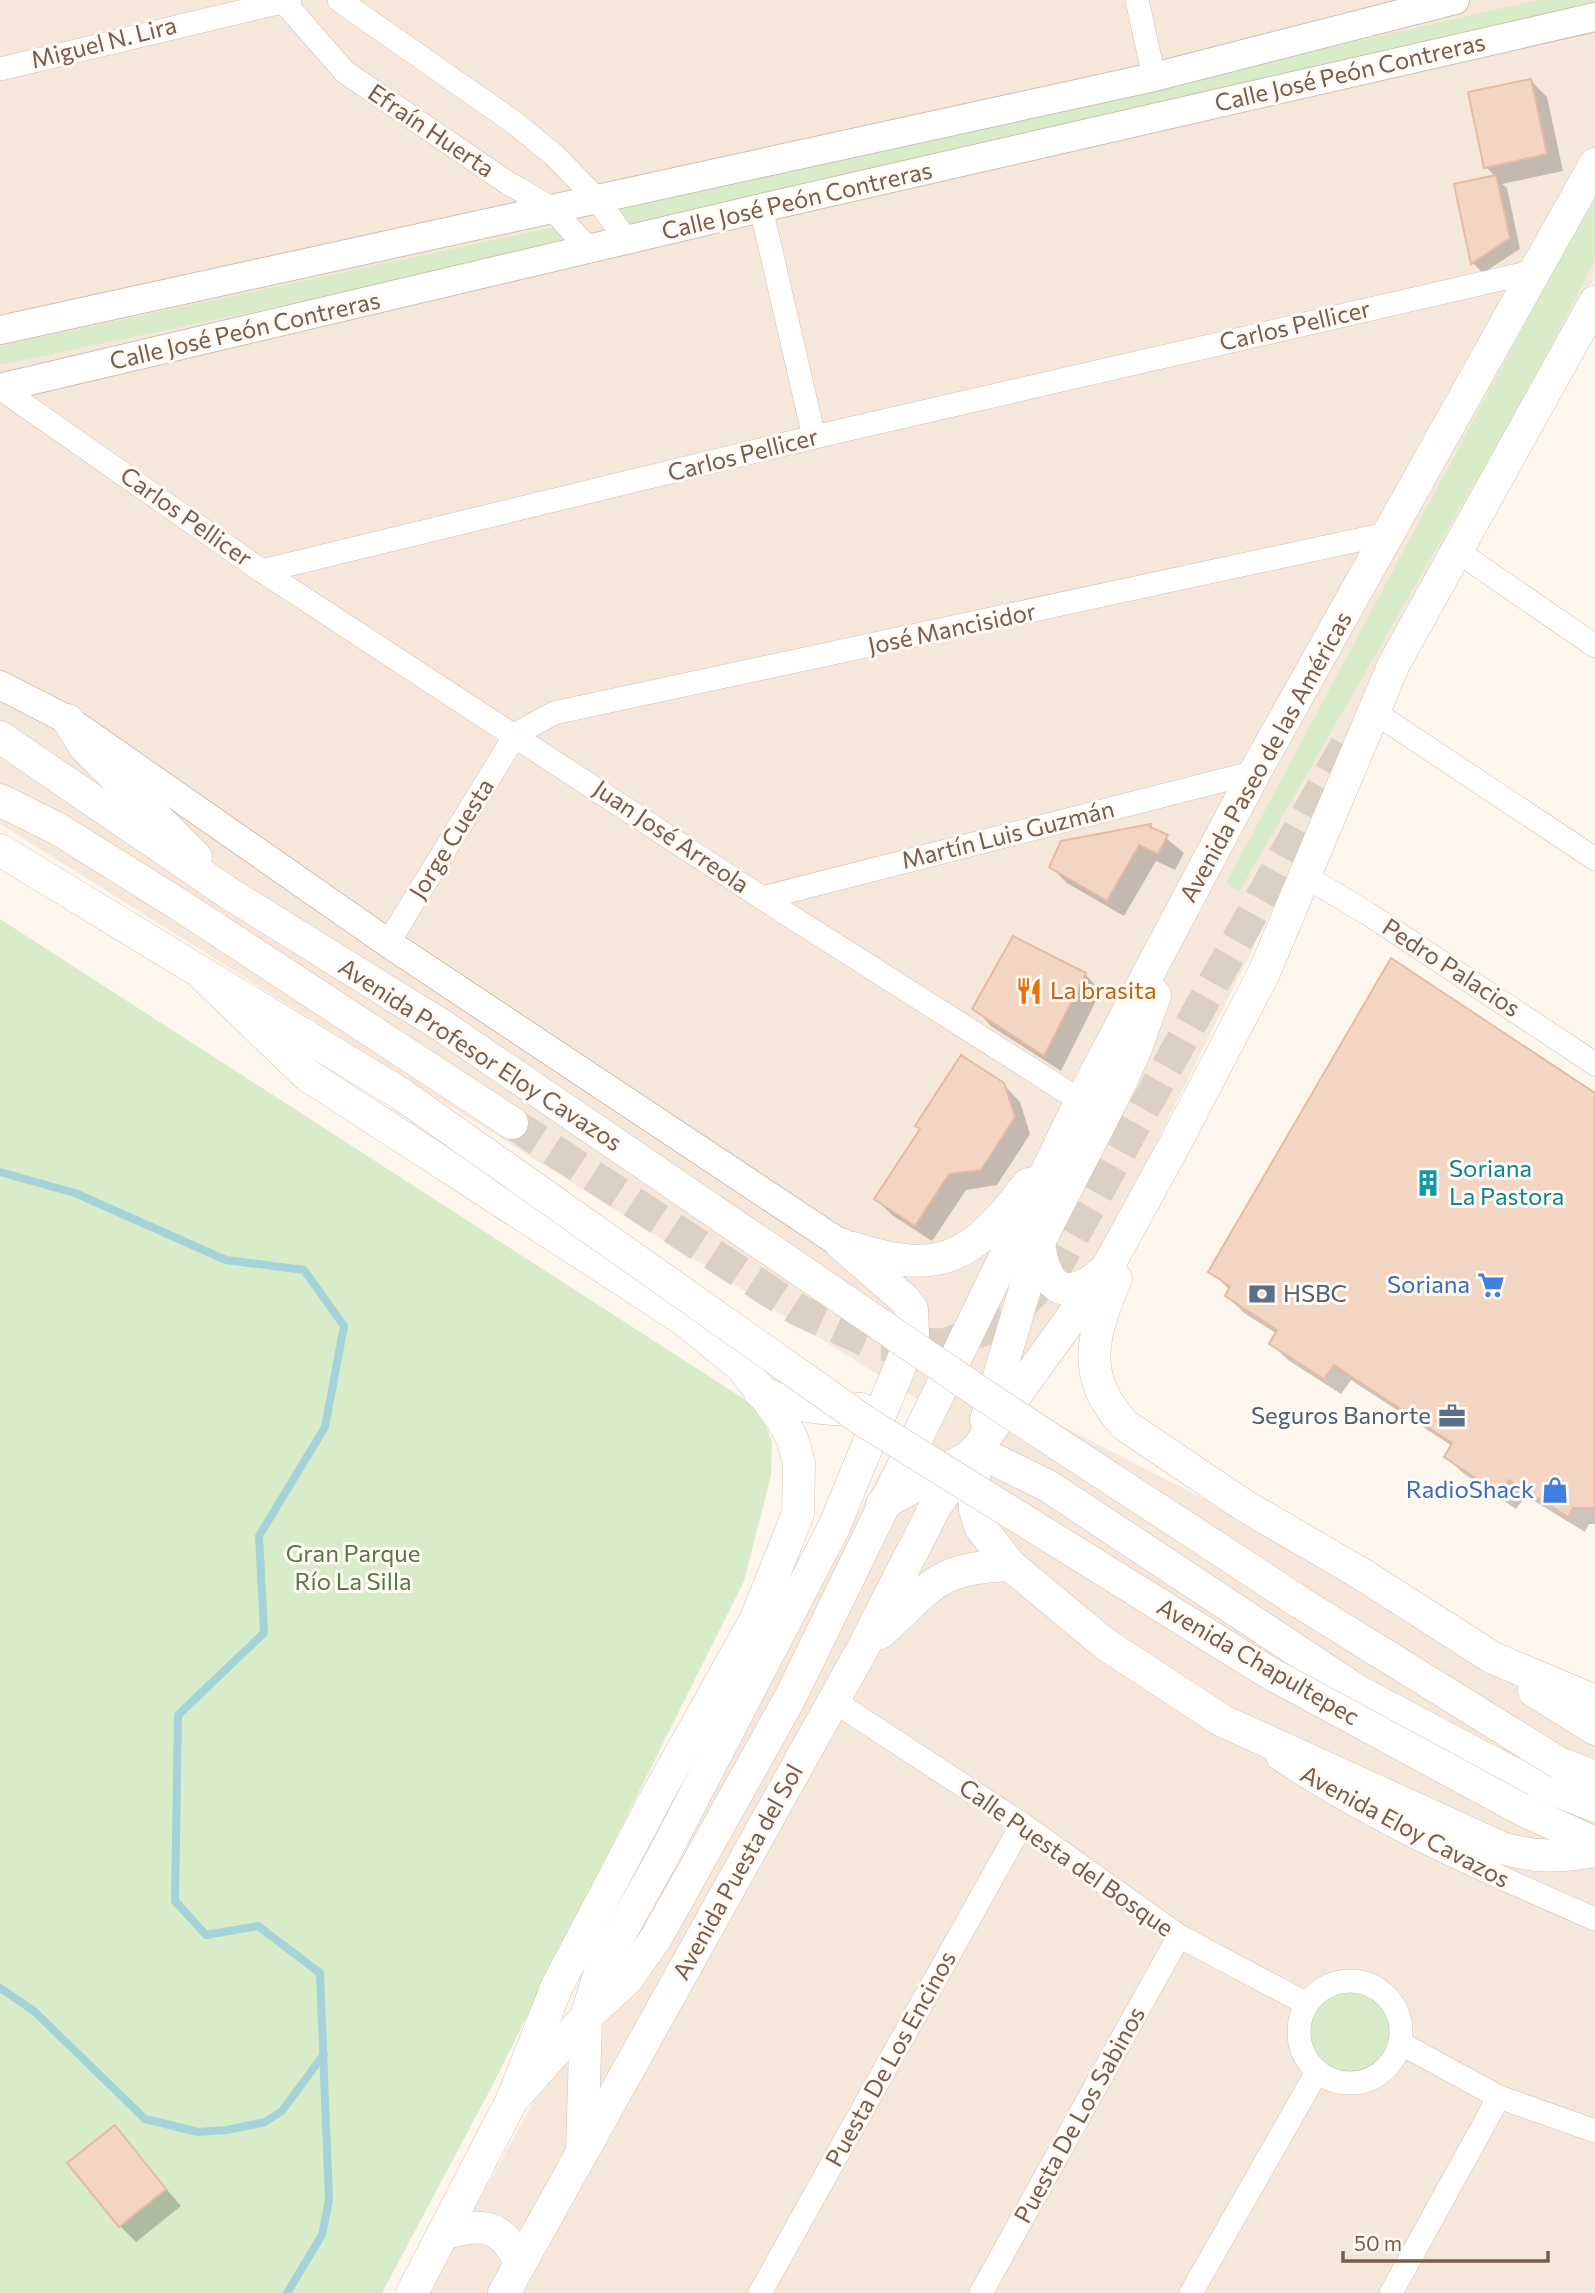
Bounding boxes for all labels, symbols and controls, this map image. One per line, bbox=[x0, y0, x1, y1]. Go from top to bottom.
street label: Miguel N. Lira bbox=[28, 9, 179, 74]
street label: Calle José Peón Contreras bbox=[1212, 26, 1488, 117]
street label: Efraín Huerta bbox=[363, 77, 500, 183]
street label: Calle José Peón Contreras bbox=[659, 154, 935, 245]
street label: Calle José Peón Contreras bbox=[107, 284, 383, 375]
street label: Carlos Pellicer bbox=[1216, 293, 1373, 356]
street label: Carlos Pellicer bbox=[664, 421, 821, 486]
street label: Carlos Pellicer bbox=[115, 460, 259, 572]
street label: José Mancisidor bbox=[865, 595, 1039, 660]
street label: Avenida Paseo de las Américas bbox=[1173, 606, 1357, 907]
street label: Jorge Cuesta bbox=[402, 773, 499, 904]
street label: Juan José Arreola bbox=[588, 773, 755, 899]
street label: Martín Luis Guzmán bbox=[898, 793, 1117, 874]
street label: Pedro Palacios bbox=[1377, 911, 1526, 1022]
street label: Avenida Profesor Eloy Cavazos bbox=[334, 951, 628, 1156]
place label: La brasita bbox=[1050, 975, 1156, 1004]
restaurant icon: La brasita bbox=[1014, 976, 1044, 1006]
place label: Soriana La Pastora bbox=[1449, 1153, 1564, 1210]
building icon: Soriana La Pastora bbox=[1413, 1168, 1443, 1198]
place label: Soriana bbox=[1387, 1269, 1470, 1298]
supermarket icon: Soriana bbox=[1476, 1270, 1506, 1300]
place label: HSBC bbox=[1283, 1278, 1347, 1307]
bank icon: HSBC bbox=[1247, 1279, 1277, 1309]
place label: Seguros Banorte bbox=[1251, 1400, 1431, 1429]
office icon: Seguros Banorte bbox=[1437, 1401, 1467, 1431]
place label: RadioShack bbox=[1406, 1474, 1534, 1503]
shop icon: RadioShack bbox=[1540, 1475, 1570, 1505]
park label: Gran Parque Río La Silla bbox=[286, 1538, 420, 1595]
street label: Avenida Chapultepec bbox=[1153, 1591, 1365, 1730]
street label: Avenida Puesta del Sol bbox=[665, 1758, 808, 1984]
street label: Avenida Eloy Cavazos bbox=[1296, 1758, 1515, 1893]
street label: Calle Puesta del Bosque bbox=[954, 1772, 1180, 1942]
street label: Puesta De Los Encinos bbox=[818, 1945, 961, 2171]
street label: Puesta De Los Sabinos bbox=[1007, 2001, 1150, 2228]
scale bar bbox=[1343, 2220, 1548, 2264]
text: 50 m bbox=[1354, 2230, 1402, 2255]

